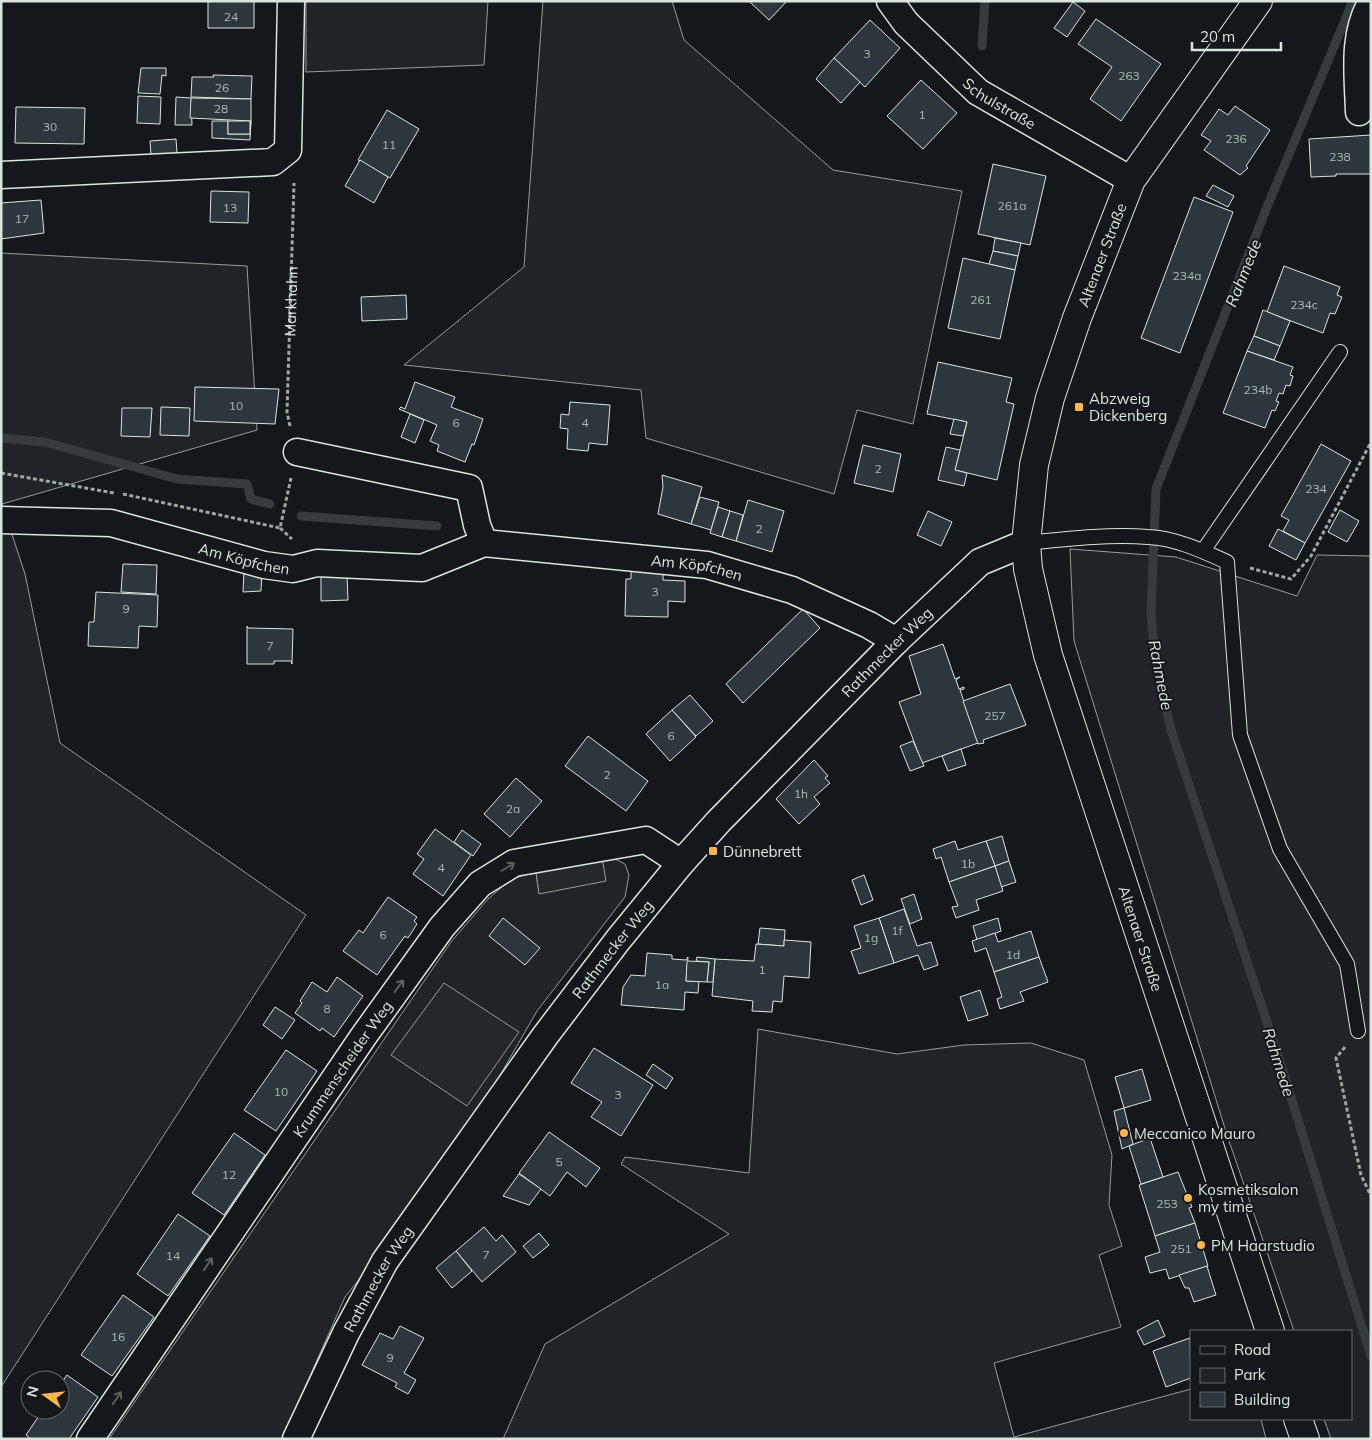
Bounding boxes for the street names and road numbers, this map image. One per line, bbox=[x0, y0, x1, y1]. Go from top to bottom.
street label: Schulstraße bbox=[959, 73, 1039, 133]
street label: Altenaer Straße bbox=[1073, 200, 1131, 310]
street label: Markhahn bbox=[280, 266, 301, 337]
street label: Am Köpfchen bbox=[197, 538, 291, 578]
street label: Am Köpfchen bbox=[650, 550, 745, 584]
street label: Rathmecker Weg bbox=[837, 603, 936, 701]
street label: Altenaer Straße bbox=[1115, 883, 1167, 994]
street label: Rathmecker Weg bbox=[567, 896, 657, 1002]
street label: Krummenscheider Weg bbox=[288, 996, 396, 1141]
street label: Rathmecker Weg bbox=[339, 1222, 417, 1335]

